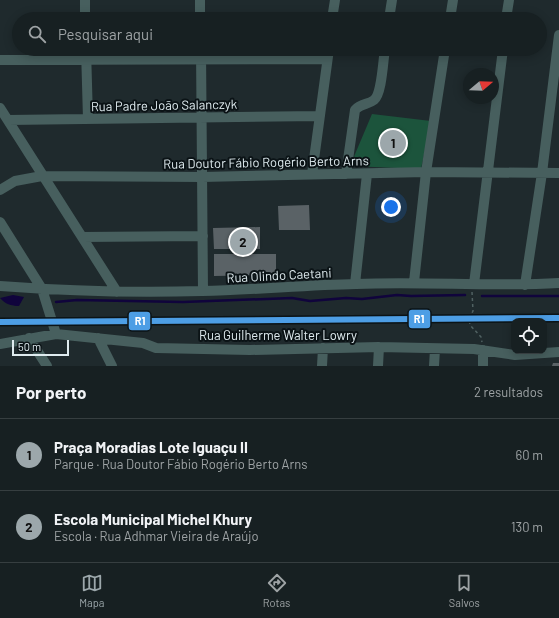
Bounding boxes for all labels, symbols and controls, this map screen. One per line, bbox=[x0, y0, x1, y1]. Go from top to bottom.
search box bbox=[12, 12, 547, 56]
icon: search bbox=[26, 23, 48, 45]
text: Pesquisar aqui bbox=[58, 25, 153, 43]
north arrow bbox=[463, 68, 499, 104]
street label: Rua Padre João Salanczyk bbox=[91, 96, 238, 114]
pin: 1 bbox=[380, 128, 406, 158]
street label: Rua Doutor Fábio Rogério Berto Arns bbox=[163, 152, 369, 172]
your location bbox=[381, 197, 401, 217]
pin: 2 bbox=[230, 227, 256, 257]
street label: Rua Olindo Caetani bbox=[226, 264, 332, 286]
line badge: R1 bbox=[408, 309, 431, 329]
line badge: R1 bbox=[128, 311, 151, 331]
text: R1 bbox=[414, 312, 424, 325]
text: R1 bbox=[135, 314, 145, 327]
map controls bbox=[511, 318, 547, 354]
button: locate bbox=[511, 318, 547, 354]
street label: Rua Guilherme Walter Lowry bbox=[199, 327, 357, 343]
scale bar bbox=[12, 338, 69, 357]
text: 50 m bbox=[18, 340, 41, 353]
text: Por perto bbox=[16, 382, 86, 402]
text: 2 resultados bbox=[474, 384, 543, 400]
text: Praça Moradias Lote Iguaçu II bbox=[54, 438, 248, 456]
text: 1 bbox=[27, 447, 31, 463]
text: 60 m bbox=[516, 447, 543, 463]
text: Parque · Rua Doutor Fábio Rogério Berto Arns bbox=[54, 456, 308, 472]
text: Escola Municipal Michel Khury bbox=[54, 510, 252, 528]
text: 2 bbox=[25, 519, 33, 535]
text: 130 m bbox=[511, 519, 543, 535]
text: Escola · Rua Adhmar Vieira de Araújo bbox=[54, 528, 259, 544]
tab: Mapa bbox=[79, 572, 104, 609]
tab: Rotas bbox=[263, 572, 290, 609]
tab: Salvos bbox=[449, 572, 480, 609]

